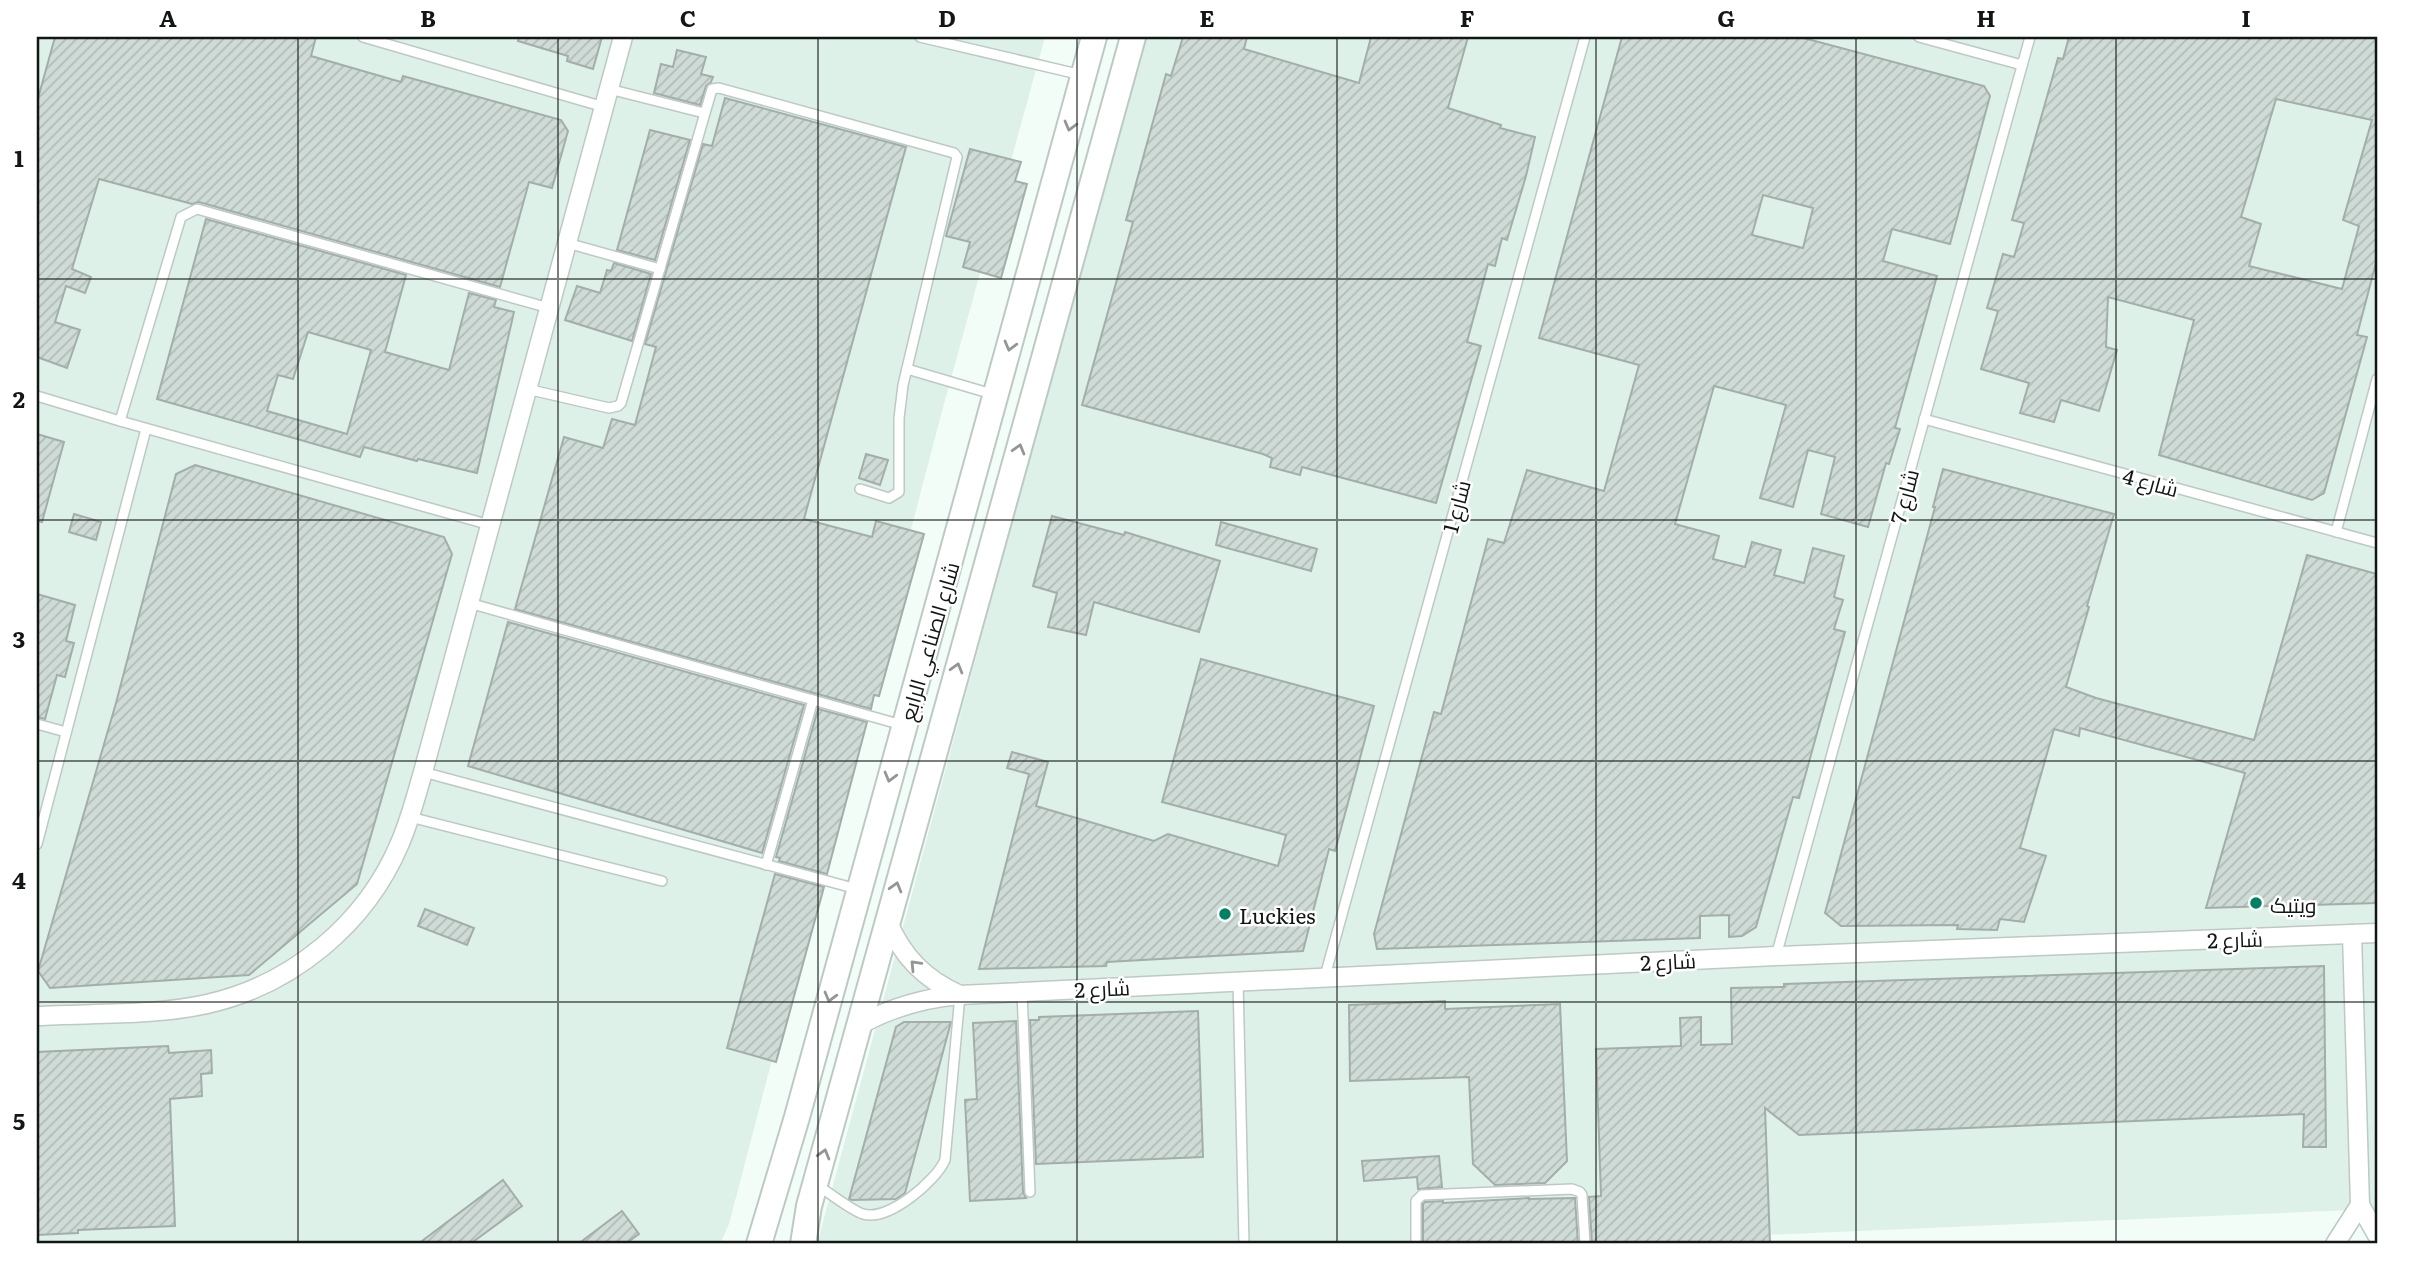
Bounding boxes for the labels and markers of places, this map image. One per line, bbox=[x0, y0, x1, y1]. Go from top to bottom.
place label: ویتیک bbox=[2270, 888, 2317, 919]
marker: ویتیک bbox=[2248, 895, 2264, 911]
place label: Luckies bbox=[1239, 899, 1315, 930]
marker: Luckies bbox=[1217, 906, 1233, 922]

